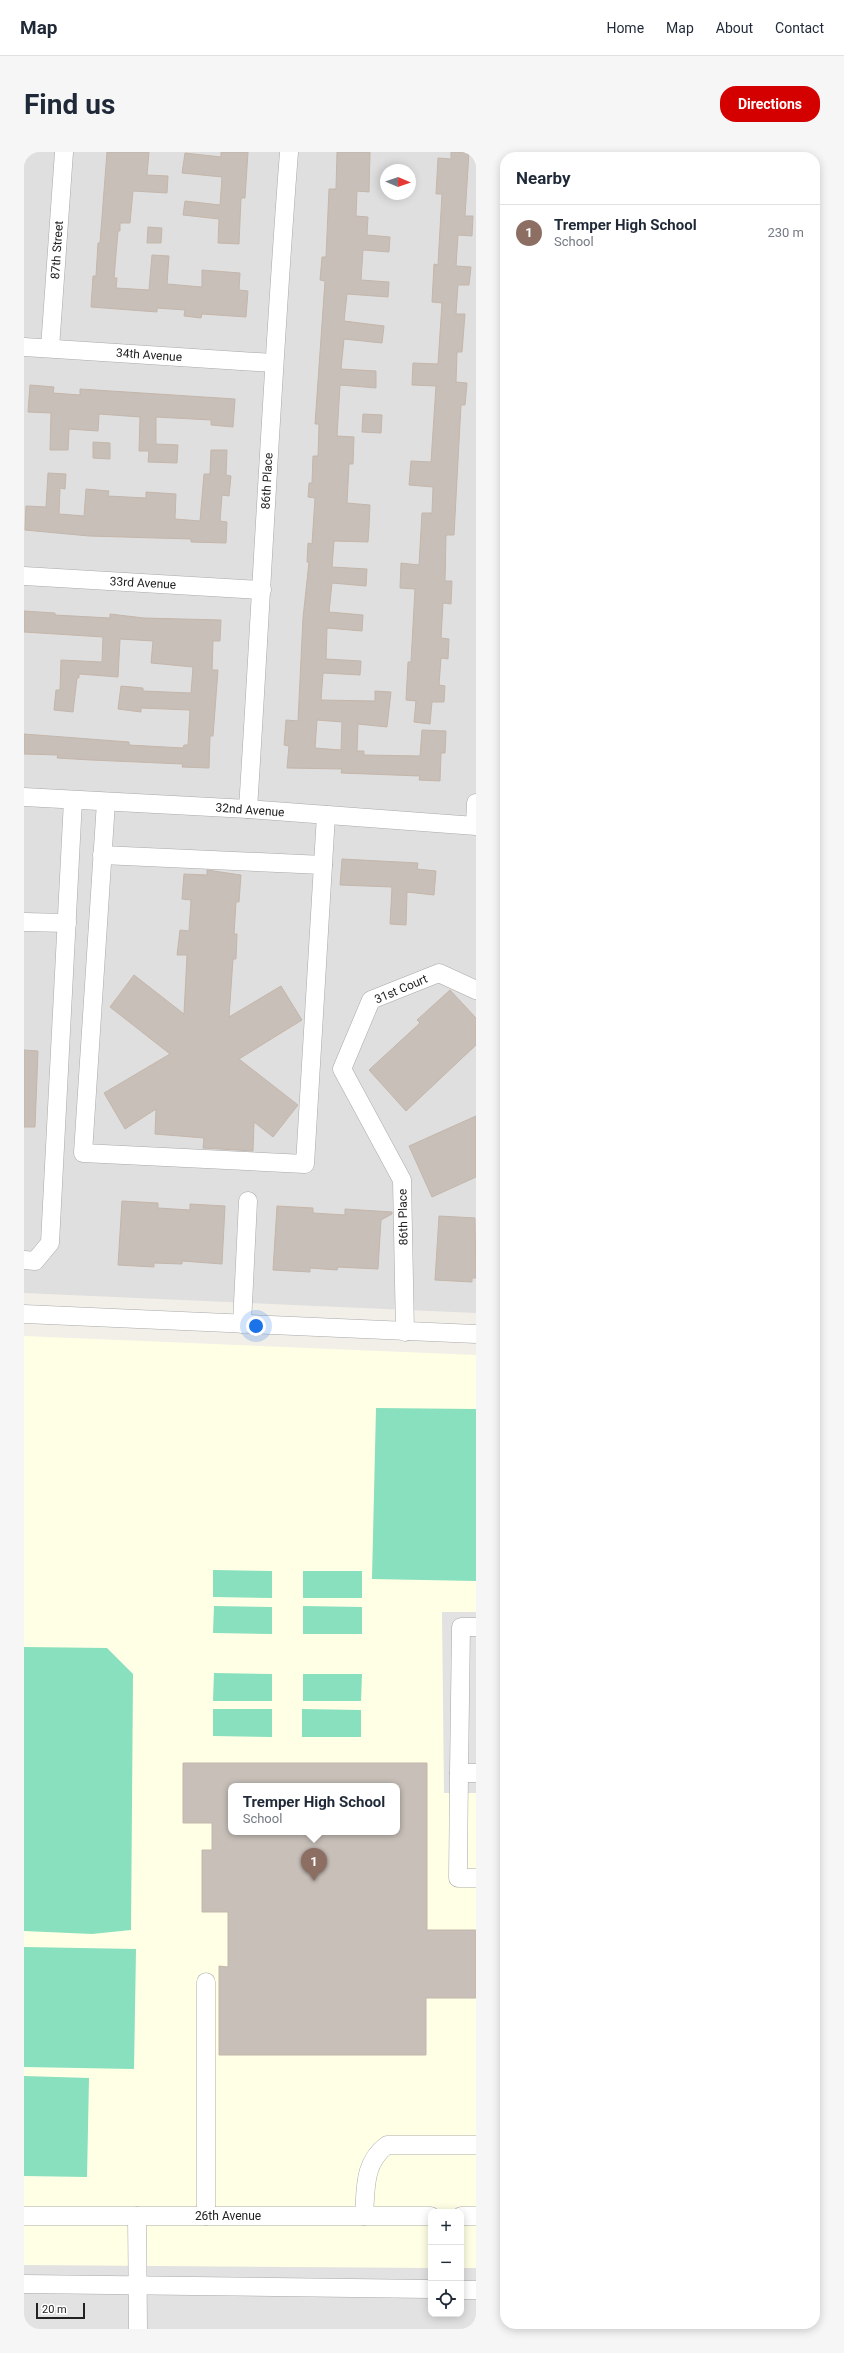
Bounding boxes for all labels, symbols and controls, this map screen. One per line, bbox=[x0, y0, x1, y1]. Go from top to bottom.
text: Map bbox=[20, 16, 58, 39]
text: Home bbox=[606, 20, 644, 36]
text: Map bbox=[666, 20, 694, 36]
text: About bbox=[716, 20, 753, 36]
text: Contact bbox=[775, 20, 824, 36]
button: Directions bbox=[720, 86, 820, 122]
text: Find us bbox=[24, 88, 115, 121]
north arrow bbox=[380, 164, 416, 200]
text: Nearby bbox=[516, 168, 571, 188]
text: Tremper High School bbox=[554, 216, 697, 234]
street label: 87th Street bbox=[48, 220, 66, 280]
text: 1 bbox=[525, 225, 533, 240]
text: 230 m bbox=[767, 225, 804, 240]
text: School bbox=[554, 234, 594, 249]
street label: 34th Avenue bbox=[115, 346, 183, 364]
street label: 86th Place bbox=[259, 452, 275, 510]
street label: 33rd Avenue bbox=[109, 574, 177, 592]
street label: 32nd Avenue bbox=[215, 801, 285, 819]
street label: 31st Court bbox=[372, 972, 430, 1006]
street label: 86th Place bbox=[396, 1189, 410, 1245]
your location bbox=[246, 1316, 266, 1336]
popup bbox=[228, 1783, 400, 1835]
text: Tremper High School bbox=[243, 1793, 385, 1811]
text: School bbox=[243, 1811, 282, 1826]
pin: 1 bbox=[301, 1848, 327, 1881]
street label: 26th Avenue bbox=[195, 2209, 261, 2223]
map controls bbox=[428, 2209, 464, 2317]
button: + bbox=[428, 2209, 464, 2245]
button: − bbox=[428, 2245, 464, 2281]
button: locate bbox=[428, 2281, 464, 2317]
scale bar bbox=[36, 2301, 85, 2320]
text: 20 m bbox=[42, 2303, 67, 2316]

